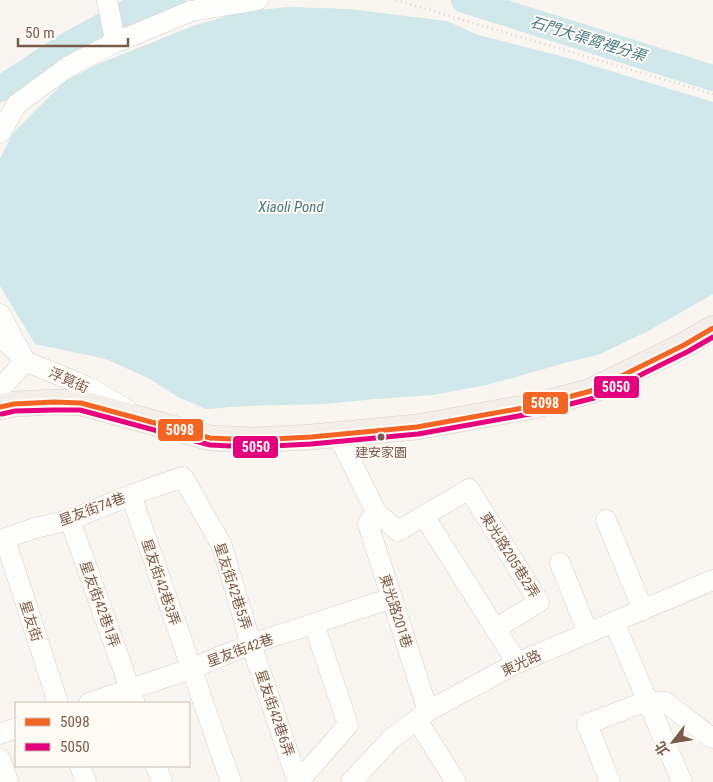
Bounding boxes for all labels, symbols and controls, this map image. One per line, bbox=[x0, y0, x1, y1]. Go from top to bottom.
water label: 石門大渠霄裡分渠 bbox=[528, 13, 650, 66]
scale bar bbox=[18, 15, 128, 47]
text: 50 m bbox=[25, 24, 55, 42]
water label: Xiaoli Pond bbox=[257, 198, 324, 216]
street label: 浮筧街 bbox=[47, 364, 91, 396]
line badge: 5050 bbox=[593, 375, 640, 399]
text: 5050 bbox=[602, 379, 630, 395]
line badge: 5098 bbox=[522, 391, 569, 415]
text: 5098 bbox=[531, 395, 559, 411]
line badge: 5098 bbox=[157, 418, 204, 442]
text: 5098 bbox=[166, 422, 194, 438]
marker: 建安家園 bbox=[376, 432, 386, 442]
line badge: 5050 bbox=[232, 435, 279, 459]
text: 5050 bbox=[242, 439, 270, 455]
place label: 建安家園 bbox=[355, 445, 407, 460]
street label: 星友街74巷 bbox=[56, 490, 128, 528]
street label: 東光路205巷2弄 bbox=[477, 509, 543, 601]
street label: 星友街42巷3弄 bbox=[139, 536, 183, 628]
street label: 星友街42巷5弄 bbox=[211, 540, 255, 632]
street label: 星友街42巷1弄 bbox=[77, 559, 123, 649]
street label: 東光路201巷 bbox=[377, 572, 415, 650]
street label: 星友街 bbox=[17, 599, 45, 643]
street label: 星友街42巷 bbox=[204, 631, 276, 669]
street label: 東光路 bbox=[499, 647, 543, 679]
street label: 星友街42巷6弄 bbox=[253, 667, 297, 759]
legend bbox=[15, 702, 190, 767]
text: 5098 bbox=[60, 713, 90, 731]
north arrow bbox=[648, 717, 698, 767]
text: 5050 bbox=[60, 738, 90, 756]
text: 北 bbox=[651, 739, 672, 759]

